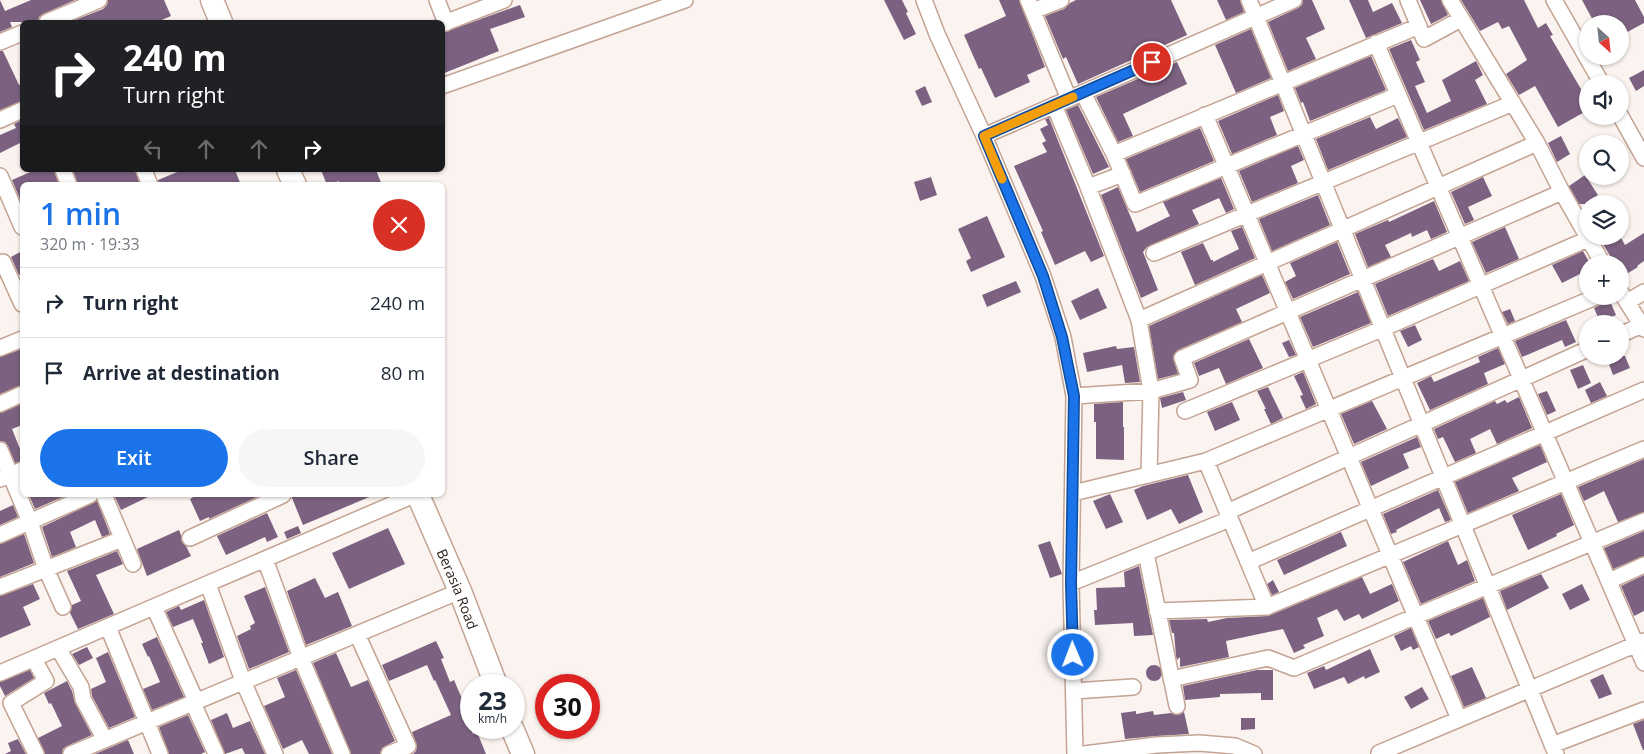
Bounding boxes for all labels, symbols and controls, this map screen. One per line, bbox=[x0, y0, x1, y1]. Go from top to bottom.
north arrow bbox=[1579, 15, 1629, 65]
map controls bbox=[1579, 15, 1629, 365]
text: 240 m bbox=[123, 34, 227, 81]
icon: right bbox=[40, 40, 105, 105]
pin bbox=[1131, 41, 1173, 83]
icon: arrive bbox=[1138, 48, 1166, 76]
button: sound bbox=[1579, 75, 1629, 125]
text: Turn right bbox=[123, 79, 225, 109]
icon: left bbox=[139, 135, 167, 163]
icon: ahead bbox=[192, 135, 220, 163]
icon: ahead bbox=[245, 135, 273, 163]
icon: right bbox=[298, 135, 326, 163]
button: search bbox=[1579, 135, 1629, 185]
text: 1 min bbox=[40, 193, 121, 234]
button: layers bbox=[1579, 195, 1629, 245]
button: close bbox=[373, 199, 425, 251]
text: 320 m · 19:33 bbox=[40, 233, 140, 255]
button: + bbox=[1579, 255, 1629, 305]
icon: right bbox=[40, 289, 68, 317]
text: Turn right bbox=[83, 290, 178, 316]
text: 240 m bbox=[370, 290, 425, 316]
button: − bbox=[1579, 315, 1629, 365]
icon: arrive bbox=[40, 359, 68, 387]
text: Arrive at destination bbox=[83, 360, 280, 386]
text: 80 m bbox=[381, 360, 425, 386]
button: Exit bbox=[40, 429, 228, 487]
button: Share bbox=[238, 429, 425, 487]
street label: Berasia Road bbox=[433, 545, 483, 632]
position arrow bbox=[1046, 628, 1098, 680]
speed limit sign: 30 bbox=[535, 674, 600, 739]
text: 23 bbox=[478, 683, 507, 717]
text: km/h bbox=[478, 710, 507, 727]

